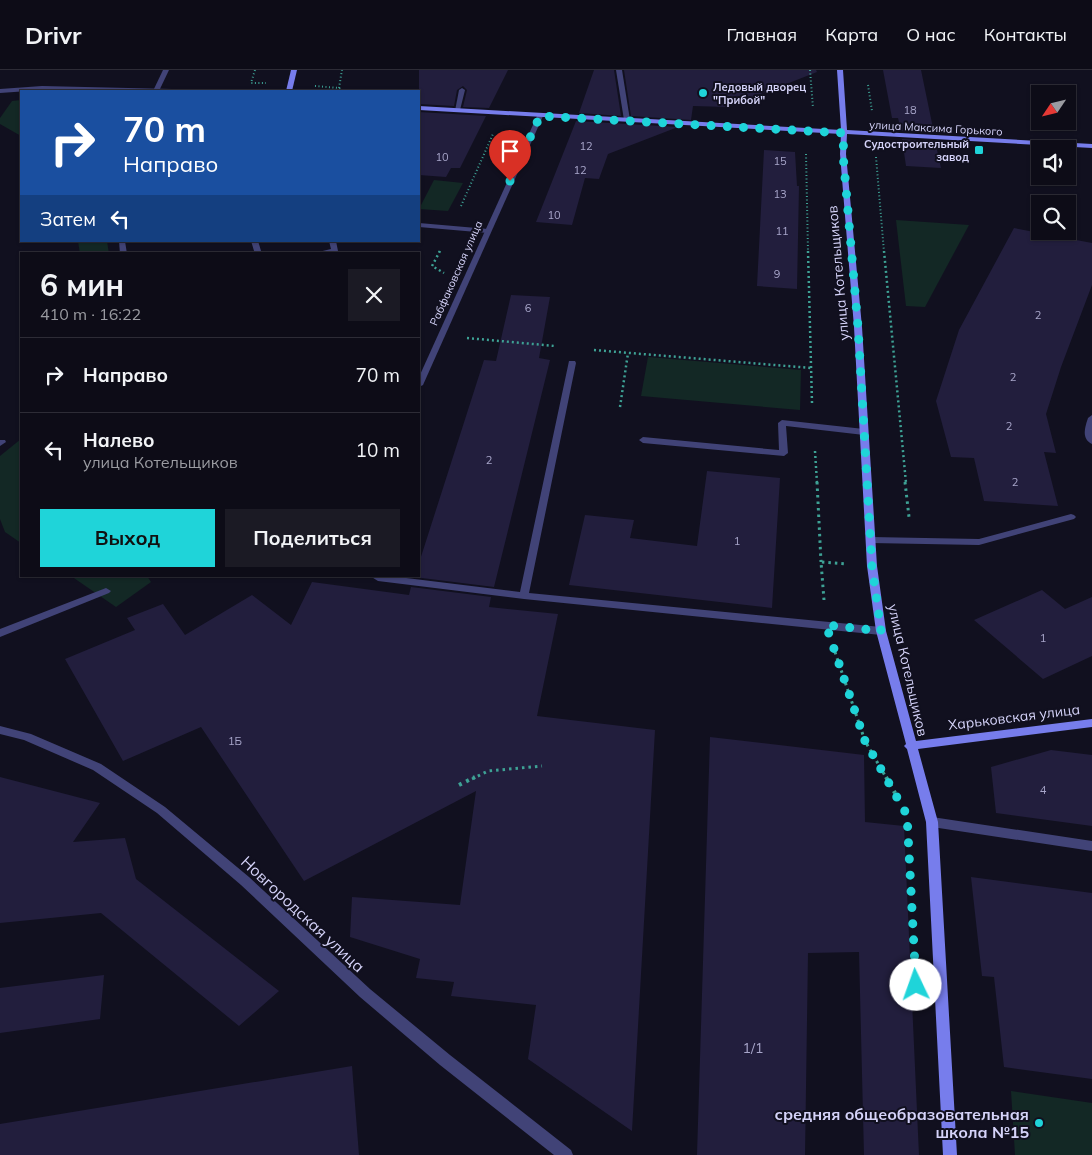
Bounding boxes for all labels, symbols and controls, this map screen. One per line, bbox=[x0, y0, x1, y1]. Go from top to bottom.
text: Drivr bbox=[25, 20, 81, 50]
text: Главная bbox=[727, 23, 797, 46]
text: Карта bbox=[825, 23, 878, 46]
text: О нас bbox=[906, 23, 956, 46]
text: Контакты bbox=[984, 23, 1067, 46]
place label: Ледовый дворец "Прибой" bbox=[713, 80, 806, 107]
north arrow bbox=[1031, 85, 1076, 130]
map controls bbox=[1031, 85, 1076, 240]
marker: Ледовый дворец "Прибой" bbox=[697, 87, 709, 99]
house number: 18 bbox=[903, 103, 917, 117]
text: 70 m bbox=[123, 107, 206, 151]
icon: right bbox=[40, 110, 105, 175]
street label: улица Максима Горького bbox=[869, 118, 1003, 138]
pin bbox=[489, 130, 531, 181]
icon: arrive bbox=[496, 137, 524, 165]
place label: Судостроительный завод bbox=[864, 137, 969, 164]
house number: 12 bbox=[579, 139, 593, 153]
button: sound bbox=[1031, 140, 1076, 185]
marker: Судостроительный завод bbox=[973, 144, 985, 156]
text: Направо bbox=[123, 150, 218, 178]
house number: 10 bbox=[435, 150, 449, 164]
house number: 15 bbox=[773, 154, 787, 168]
house number: 12 bbox=[573, 163, 587, 177]
house number: 13 bbox=[773, 187, 787, 201]
button: search bbox=[1031, 195, 1076, 240]
icon: left bbox=[106, 205, 134, 233]
street label: улица Котельщиков bbox=[823, 205, 853, 341]
text: Затем bbox=[40, 207, 96, 231]
house number: 10 bbox=[547, 208, 561, 222]
street label: Рабфаковская улица bbox=[427, 218, 485, 328]
house number: 11 bbox=[775, 224, 789, 238]
text: 6 мин bbox=[40, 266, 124, 304]
house number: 9 bbox=[774, 267, 780, 281]
button: close bbox=[348, 269, 400, 321]
house number: 6 bbox=[525, 301, 532, 315]
text: 410 m · 16:22 bbox=[40, 304, 141, 324]
house number: 2 bbox=[1035, 308, 1042, 322]
icon: right bbox=[40, 361, 68, 389]
text: Направо bbox=[83, 363, 168, 387]
text: 70 m bbox=[356, 363, 400, 387]
house number: 2 bbox=[1010, 370, 1017, 384]
house number: 2 bbox=[1006, 419, 1013, 433]
text: Налево bbox=[83, 428, 155, 452]
icon: left bbox=[40, 436, 68, 464]
text: 10 m bbox=[356, 438, 400, 462]
text: улица Котельщиков bbox=[83, 452, 238, 472]
house number: 2 bbox=[486, 453, 493, 467]
house number: 2 bbox=[1012, 475, 1019, 489]
button: Выход bbox=[40, 509, 215, 567]
button: Поделиться bbox=[225, 509, 400, 567]
house number: 1 bbox=[734, 534, 740, 548]
street label: улица Котельщиков bbox=[884, 602, 932, 738]
house number: 1 bbox=[1040, 631, 1046, 645]
street label: Харьковская улица bbox=[947, 700, 1081, 734]
house number: 1Б bbox=[228, 734, 242, 748]
house number: 4 bbox=[1040, 783, 1047, 797]
street label: Новгородская улица bbox=[237, 852, 369, 976]
position arrow bbox=[889, 958, 941, 1010]
house number: 1/1 bbox=[743, 1039, 763, 1057]
place label: средняя общеобразовательная школа №15 bbox=[775, 1104, 1029, 1142]
marker: средняя общеобразовательная школа №15 bbox=[1033, 1117, 1045, 1129]

